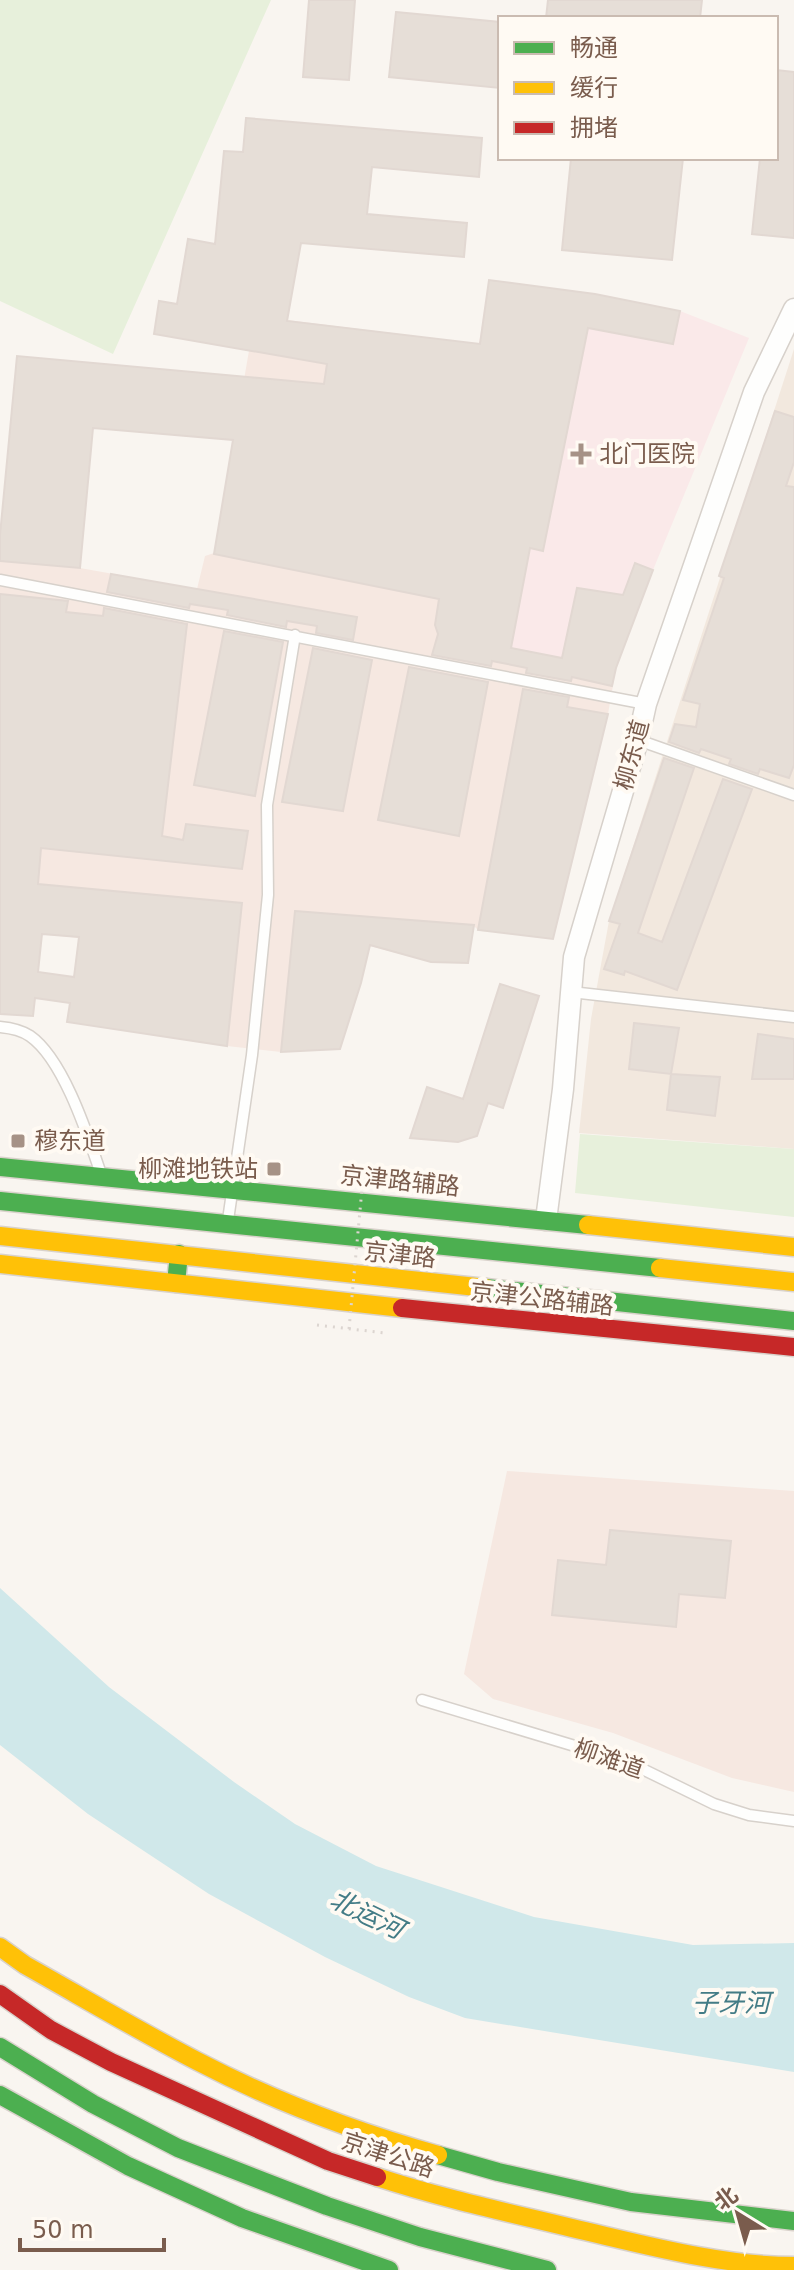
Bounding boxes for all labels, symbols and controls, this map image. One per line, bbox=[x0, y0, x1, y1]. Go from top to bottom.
legend bbox=[498, 16, 778, 160]
text: 畅通 bbox=[570, 34, 618, 62]
text: 缓行 bbox=[570, 74, 618, 102]
text: 拥堵 bbox=[570, 114, 618, 142]
place label: 北门医院 bbox=[599, 440, 695, 468]
marker: 北门医院 bbox=[570, 443, 592, 465]
street label: 柳东道 bbox=[609, 717, 655, 793]
place label: 穆东道 bbox=[34, 1127, 106, 1155]
marker: 穆东道 bbox=[9, 1132, 27, 1150]
place label: 柳滩地铁站 bbox=[138, 1155, 258, 1183]
marker: 柳滩地铁站 bbox=[265, 1160, 283, 1178]
street label: 京津路辅路 bbox=[339, 1161, 461, 1201]
street label: 京津路 bbox=[363, 1237, 437, 1273]
street label: 京津公路辅路 bbox=[469, 1278, 615, 1320]
street label: 柳滩道 bbox=[570, 1734, 648, 1784]
water label: 北运河 bbox=[325, 1883, 413, 1947]
water label: 子牙河 bbox=[692, 1988, 775, 2018]
street label: 京津公路 bbox=[338, 2127, 438, 2183]
north arrow bbox=[698, 2174, 778, 2254]
text: 北 bbox=[710, 2182, 743, 2215]
scale bar bbox=[20, 2202, 164, 2252]
text: 50 m bbox=[32, 2216, 94, 2244]

